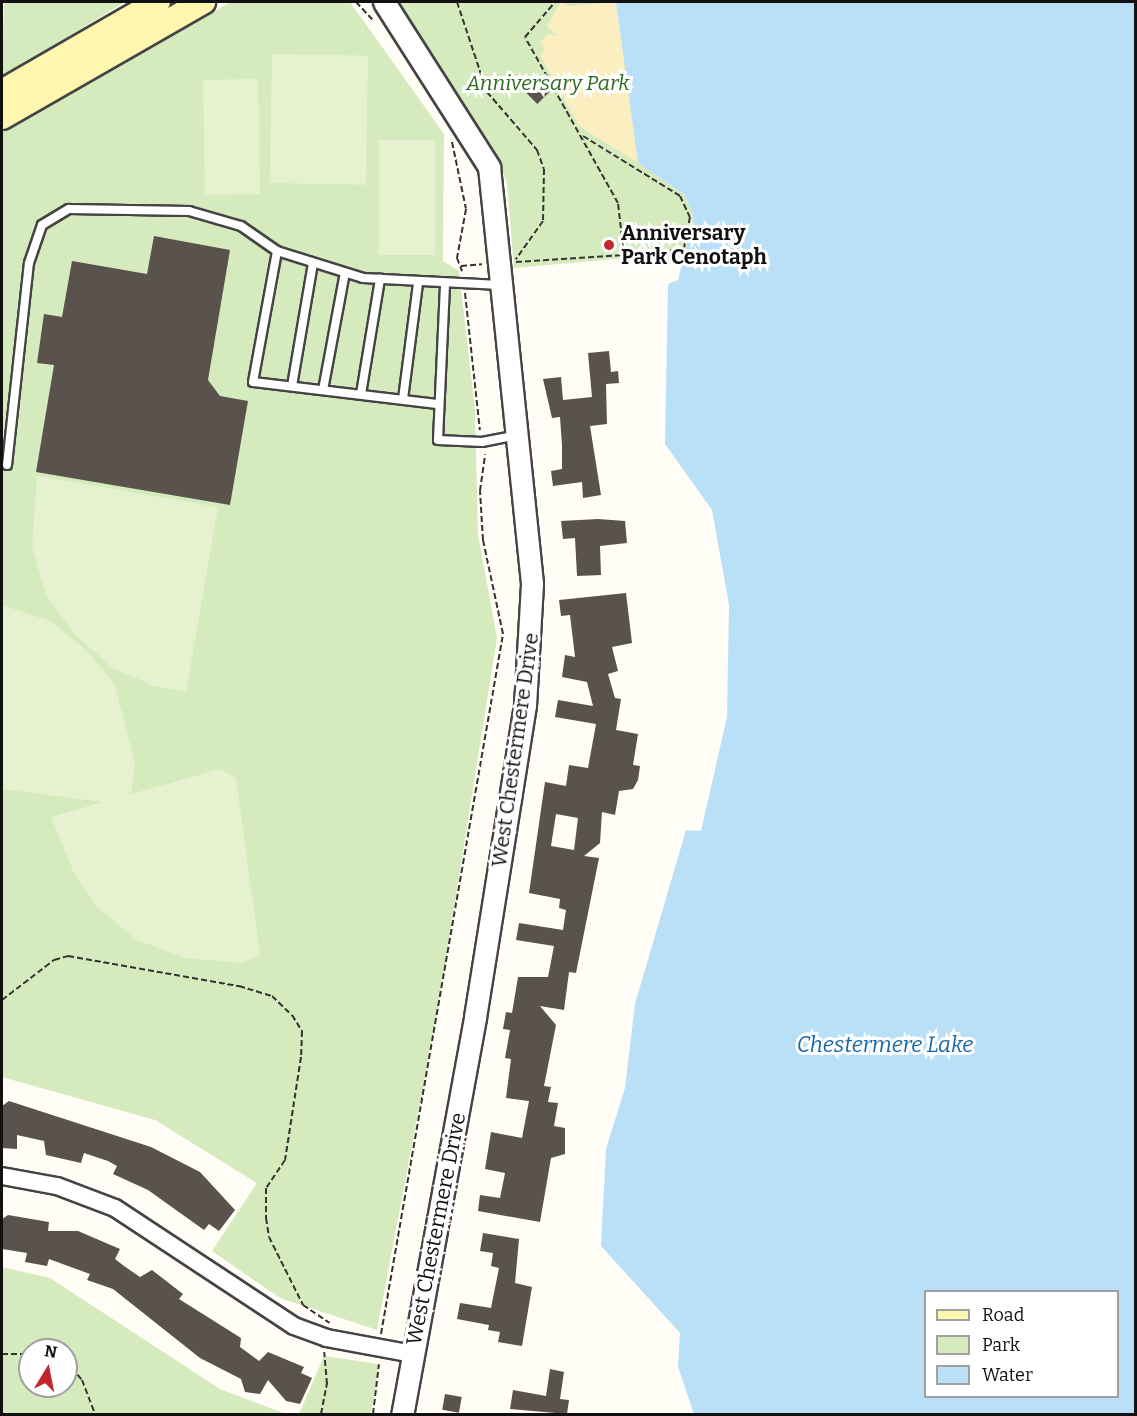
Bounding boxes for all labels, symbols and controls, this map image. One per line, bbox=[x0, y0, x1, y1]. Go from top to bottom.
park label: Anniversary Park bbox=[466, 70, 630, 96]
place label: Anniversary Park Cenotaph bbox=[621, 220, 767, 270]
marker: Anniversary Park Cenotaph bbox=[602, 238, 616, 252]
street label: West Chestermere Drive bbox=[486, 631, 544, 869]
water label: Chestermere Lake bbox=[797, 1032, 973, 1058]
street label: West Chestermere Drive bbox=[401, 1111, 471, 1347]
legend bbox=[924, 1290, 1119, 1398]
text: Road bbox=[982, 1304, 1024, 1326]
text: Park bbox=[982, 1334, 1020, 1356]
north arrow bbox=[18, 1338, 78, 1398]
text: N bbox=[43, 1341, 59, 1362]
text: Water bbox=[982, 1364, 1033, 1386]

